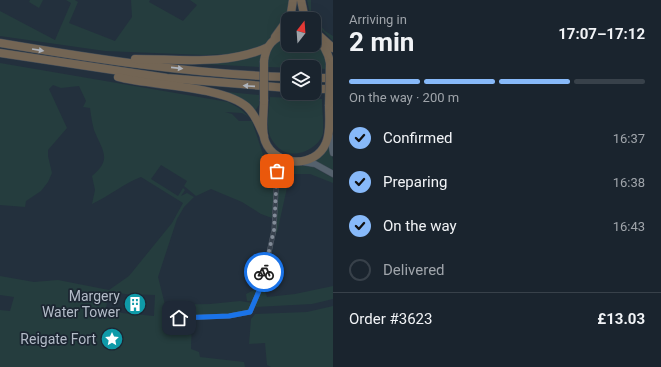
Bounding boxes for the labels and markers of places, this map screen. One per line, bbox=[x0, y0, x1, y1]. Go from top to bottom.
pin bbox=[260, 154, 294, 188]
place label: Margery Water Tower bbox=[42, 288, 120, 320]
building icon: Margery Water Tower bbox=[122, 291, 148, 317]
pin bbox=[162, 301, 196, 335]
place icon: Reigate Fort bbox=[99, 326, 125, 352]
place label: Reigate Fort bbox=[20, 331, 96, 347]

